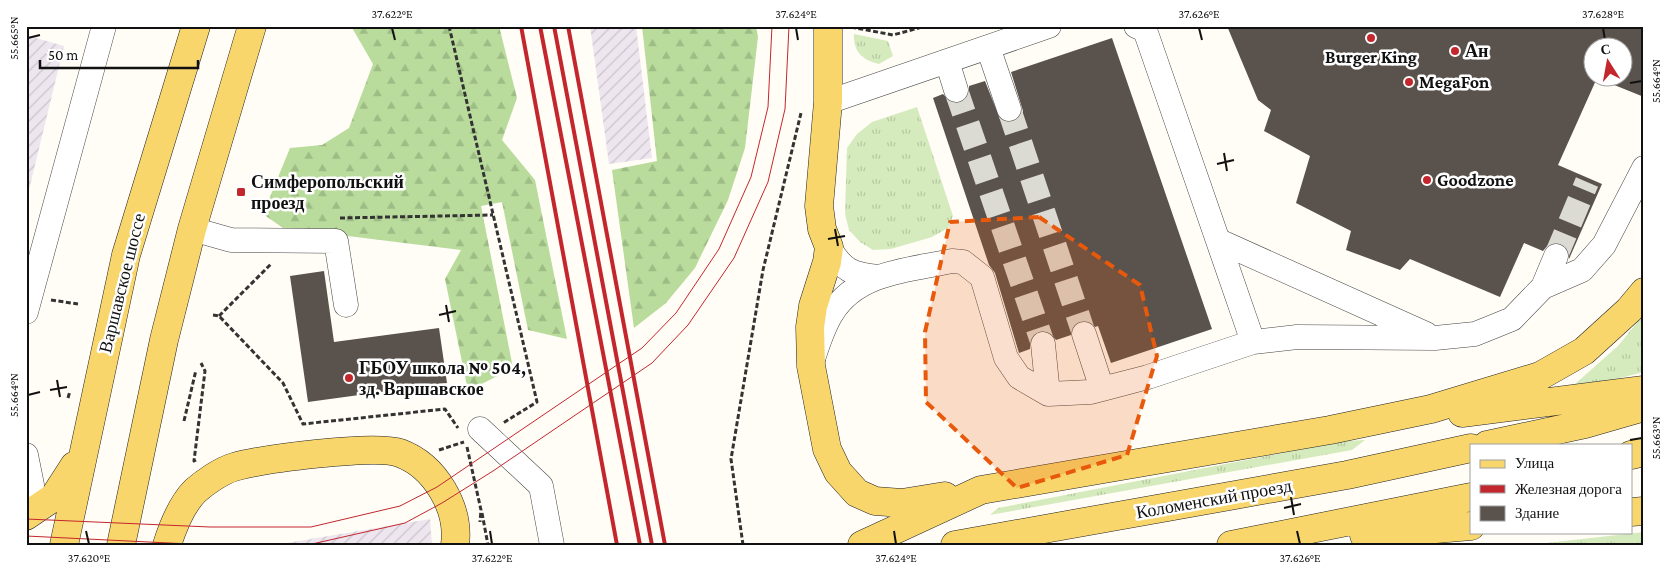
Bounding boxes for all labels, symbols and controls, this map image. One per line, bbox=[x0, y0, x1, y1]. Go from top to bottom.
text: 37.622°E bbox=[372, 7, 413, 21]
text: 37.624°E bbox=[775, 7, 817, 21]
text: 37.626°E bbox=[1178, 7, 1220, 21]
text: 37.628°E bbox=[1582, 7, 1624, 21]
text: 55.665°N bbox=[7, 16, 21, 60]
marker: Burger King bbox=[1365, 32, 1377, 44]
scale bar bbox=[40, 38, 198, 70]
north arrow bbox=[1582, 38, 1632, 88]
text: С bbox=[1599, 40, 1612, 58]
place label: Ан bbox=[1465, 41, 1488, 61]
marker: Ан bbox=[1449, 45, 1461, 57]
text: 50 m bbox=[48, 47, 78, 63]
place label: Burger King bbox=[1325, 47, 1417, 67]
text: 55.664°N bbox=[1649, 59, 1663, 103]
place label: MegaFon bbox=[1419, 72, 1490, 92]
marker: MegaFon bbox=[1403, 76, 1415, 88]
place label: Goodzone bbox=[1437, 170, 1514, 190]
place label: Симферопольский проезд bbox=[251, 172, 404, 213]
marker: Goodzone bbox=[1421, 174, 1433, 186]
marker: Симферопольский проезд bbox=[235, 186, 247, 198]
street label: Варшавское шоссе bbox=[95, 211, 149, 355]
place label: ГБОУ школа № 504, зд. Варшавское bbox=[359, 358, 526, 399]
marker: ГБОУ школа № 504, зд. Варшавское bbox=[343, 372, 355, 384]
text: 55.664°N bbox=[7, 373, 21, 417]
text: 55.663°N bbox=[1649, 416, 1663, 460]
legend bbox=[1470, 444, 1632, 534]
text: Улица bbox=[1515, 455, 1554, 471]
street label: Коломенский проезд bbox=[1135, 475, 1293, 523]
text: Железная дорога bbox=[1515, 481, 1622, 497]
text: Здание bbox=[1515, 505, 1559, 521]
text: 37.620°E bbox=[68, 551, 111, 565]
text: 37.622°E bbox=[472, 551, 513, 565]
text: 37.624°E bbox=[875, 551, 917, 565]
text: 37.626°E bbox=[1279, 551, 1321, 565]

